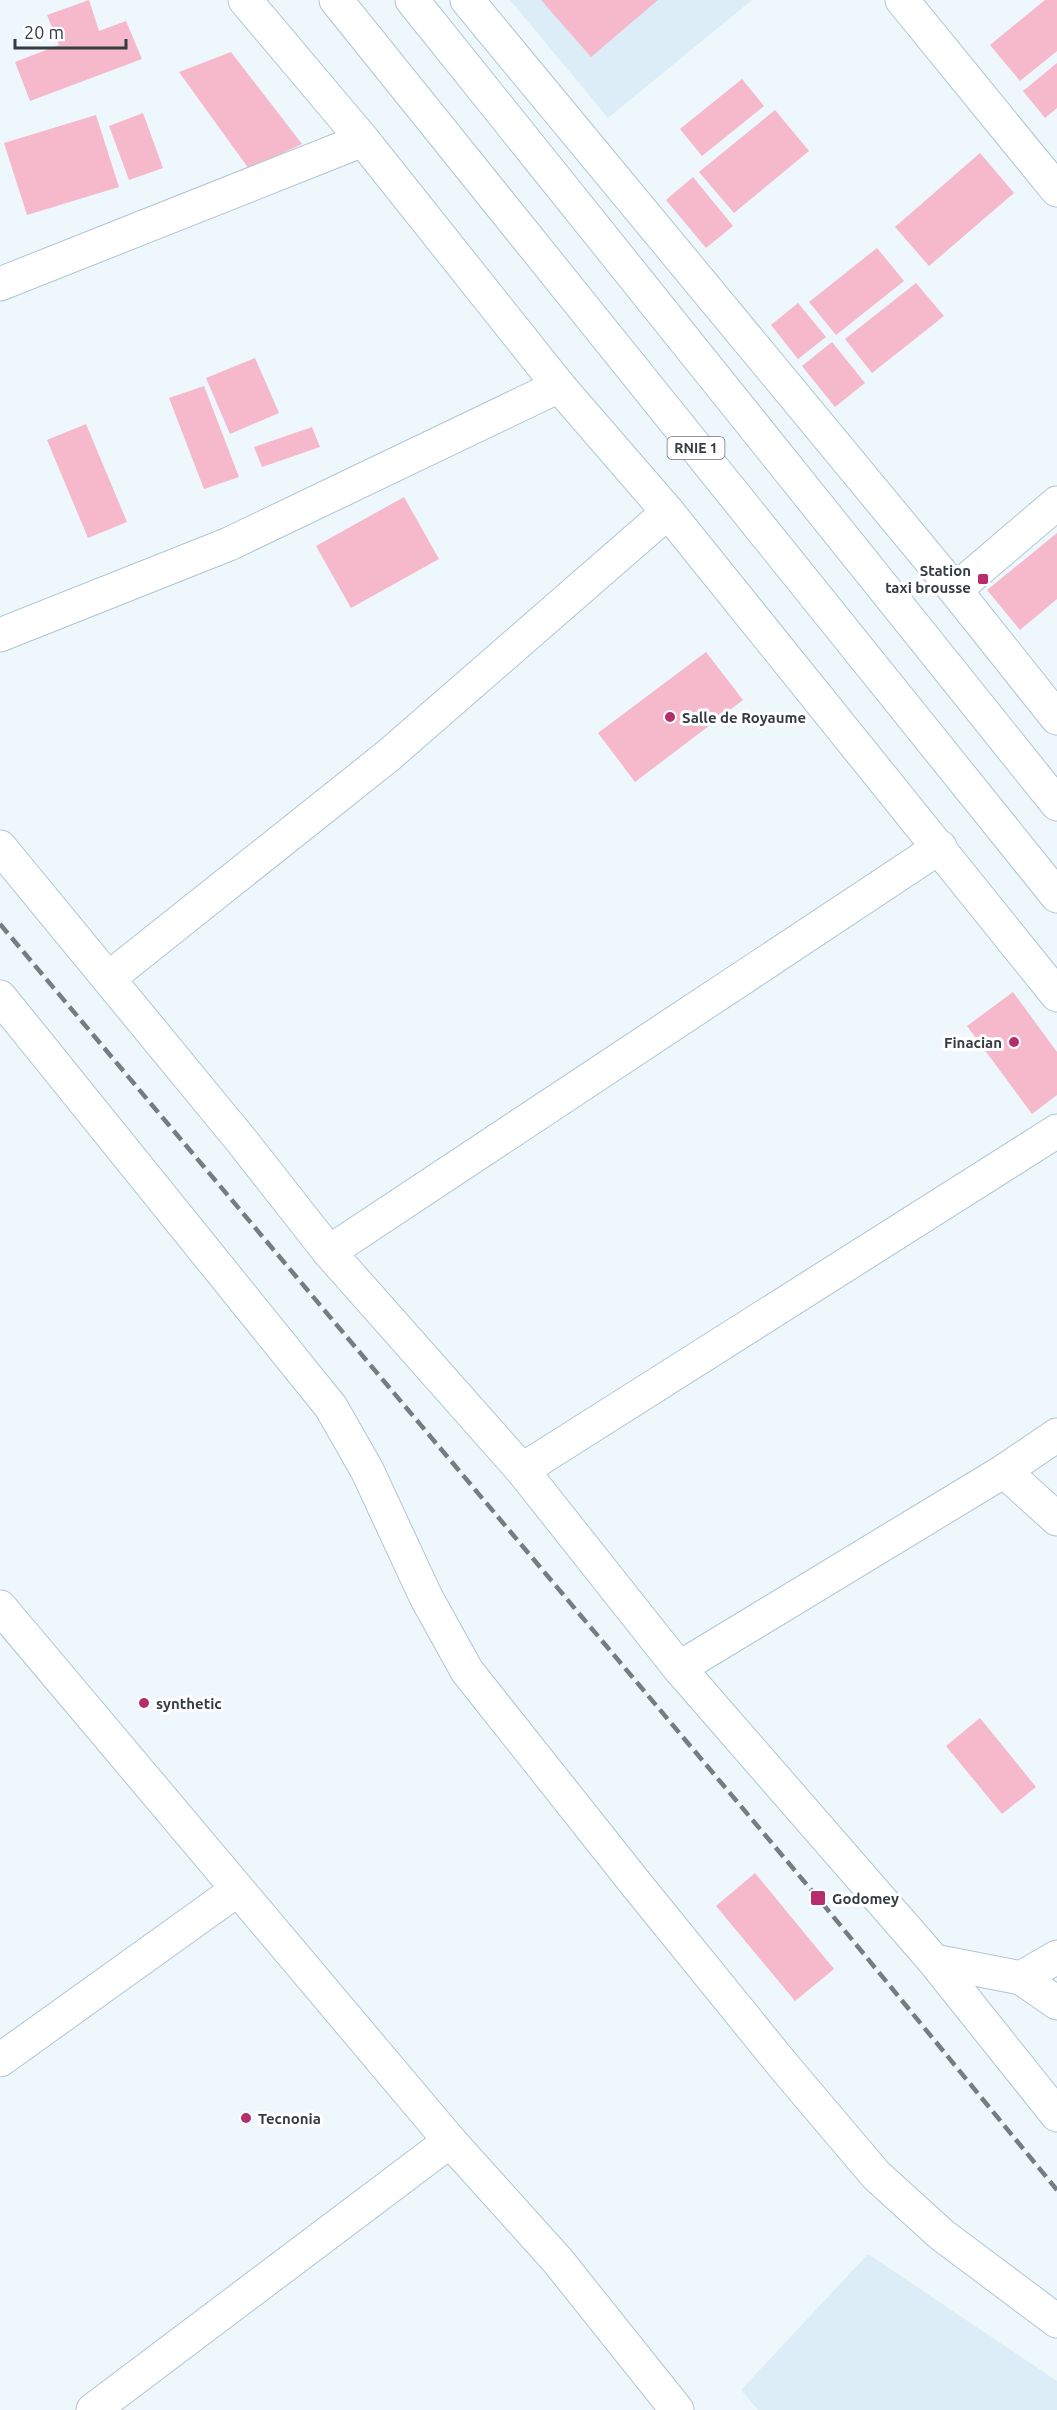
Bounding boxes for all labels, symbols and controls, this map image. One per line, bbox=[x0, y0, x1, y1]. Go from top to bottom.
scale bar bbox=[15, 12, 126, 50]
text: 20 m bbox=[24, 22, 64, 42]
road number: RNIE 1 bbox=[668, 437, 724, 459]
place label: Station taxi brousse bbox=[885, 562, 971, 596]
marker: Station taxi brousse bbox=[976, 572, 990, 586]
place label: Salle de Royaume bbox=[682, 709, 806, 726]
marker: Salle de Royaume bbox=[663, 710, 677, 724]
place label: Finacian bbox=[944, 1034, 1002, 1051]
marker: Finacian bbox=[1007, 1035, 1021, 1049]
place label: synthetic bbox=[156, 1695, 222, 1712]
marker: synthetic bbox=[137, 1696, 151, 1710]
marker: Godomey bbox=[809, 1889, 827, 1907]
place label: Godomey bbox=[832, 1890, 899, 1907]
place label: Tecnonia bbox=[258, 2110, 321, 2127]
marker: Tecnonia bbox=[239, 2111, 253, 2125]

